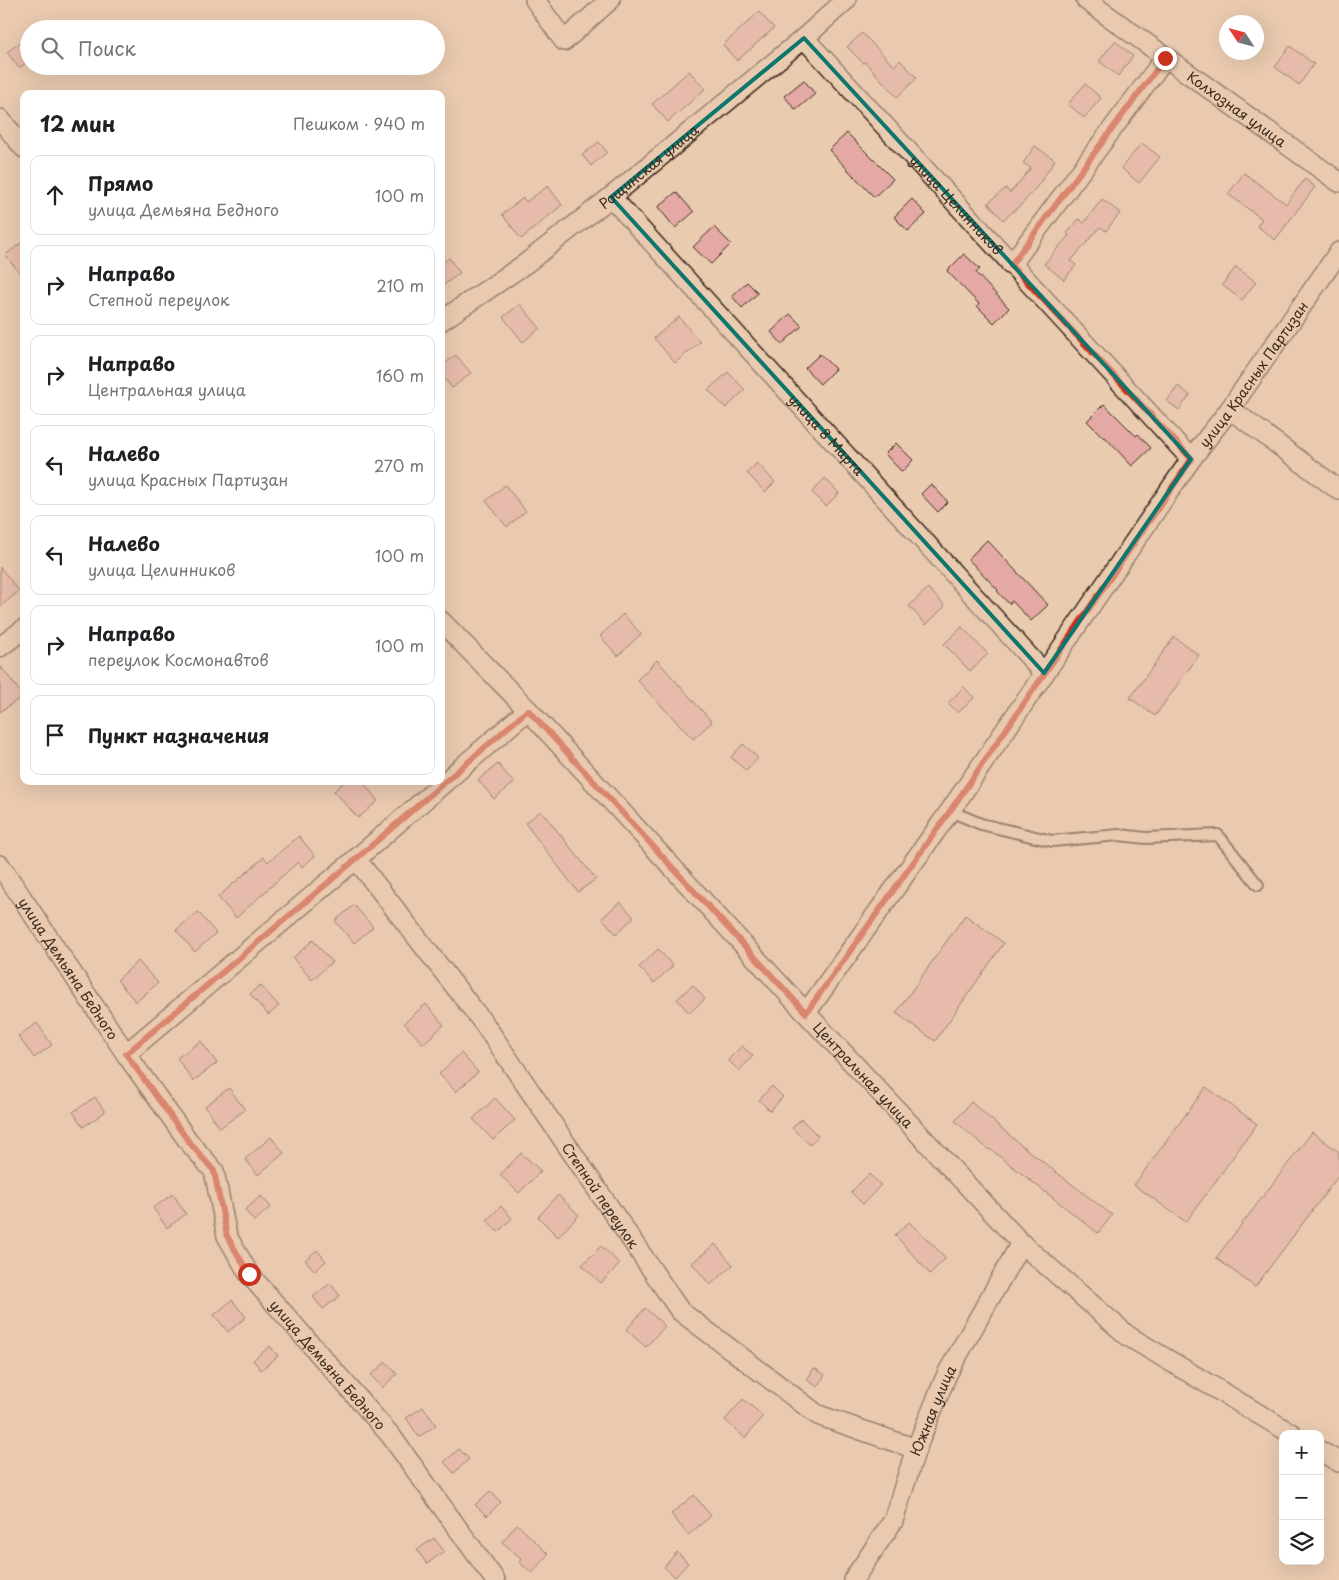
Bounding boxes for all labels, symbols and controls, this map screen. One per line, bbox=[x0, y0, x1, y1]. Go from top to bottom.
north arrow bbox=[1219, 15, 1264, 60]
search box bbox=[20, 20, 445, 75]
icon: search bbox=[38, 34, 66, 62]
text: Поиск bbox=[78, 34, 136, 62]
route end bbox=[1154, 47, 1177, 70]
street label: Колхозная улица bbox=[1183, 66, 1291, 152]
text: 12 мин bbox=[40, 107, 115, 139]
text: Пешком · 940 m bbox=[293, 111, 425, 135]
street label: Рощинская улица bbox=[594, 119, 703, 213]
street label: улица Целинников bbox=[906, 150, 1008, 259]
text: Прямо bbox=[88, 169, 153, 197]
icon: ahead bbox=[41, 181, 69, 209]
text: 100 m bbox=[375, 183, 424, 207]
text: улица Демьяна Бедного bbox=[88, 197, 279, 221]
text: Направо bbox=[88, 259, 175, 287]
icon: right bbox=[41, 271, 69, 299]
text: 210 m bbox=[376, 273, 424, 297]
text: Степной переулок bbox=[88, 287, 230, 311]
street label: улица Красных Партизан bbox=[1194, 297, 1313, 452]
text: Направо bbox=[88, 349, 175, 377]
icon: right bbox=[41, 361, 69, 389]
text: 160 m bbox=[376, 363, 424, 387]
text: Центральная улица bbox=[88, 377, 246, 401]
street label: улица 8 Марта bbox=[784, 389, 870, 480]
text: Налево bbox=[88, 439, 160, 467]
icon: left bbox=[41, 451, 69, 479]
text: 270 m bbox=[374, 453, 424, 477]
text: улица Красных Партизан bbox=[88, 467, 288, 491]
text: Налево bbox=[88, 529, 160, 557]
icon: left bbox=[41, 541, 69, 569]
text: 100 m bbox=[375, 543, 424, 567]
text: улица Целинников bbox=[88, 557, 235, 581]
text: Направо bbox=[88, 619, 175, 647]
icon: right bbox=[41, 631, 69, 659]
text: 100 m bbox=[375, 633, 424, 657]
text: переулок Космонавтов bbox=[88, 647, 269, 671]
icon: arrive bbox=[41, 721, 69, 749]
text: Пункт назначения bbox=[88, 721, 269, 749]
street label: улица Демьяна Бедного bbox=[14, 893, 124, 1044]
street label: Центральная улица bbox=[809, 1017, 919, 1132]
street label: Степной переулок bbox=[557, 1138, 645, 1253]
route start bbox=[238, 1263, 261, 1286]
street label: улица Демьяна Бедного bbox=[265, 1295, 391, 1434]
street label: Южная улица bbox=[904, 1361, 961, 1459]
map controls bbox=[1279, 1430, 1324, 1565]
button: + bbox=[1279, 1430, 1324, 1475]
button: − bbox=[1279, 1475, 1324, 1520]
button: layers bbox=[1279, 1520, 1324, 1565]

